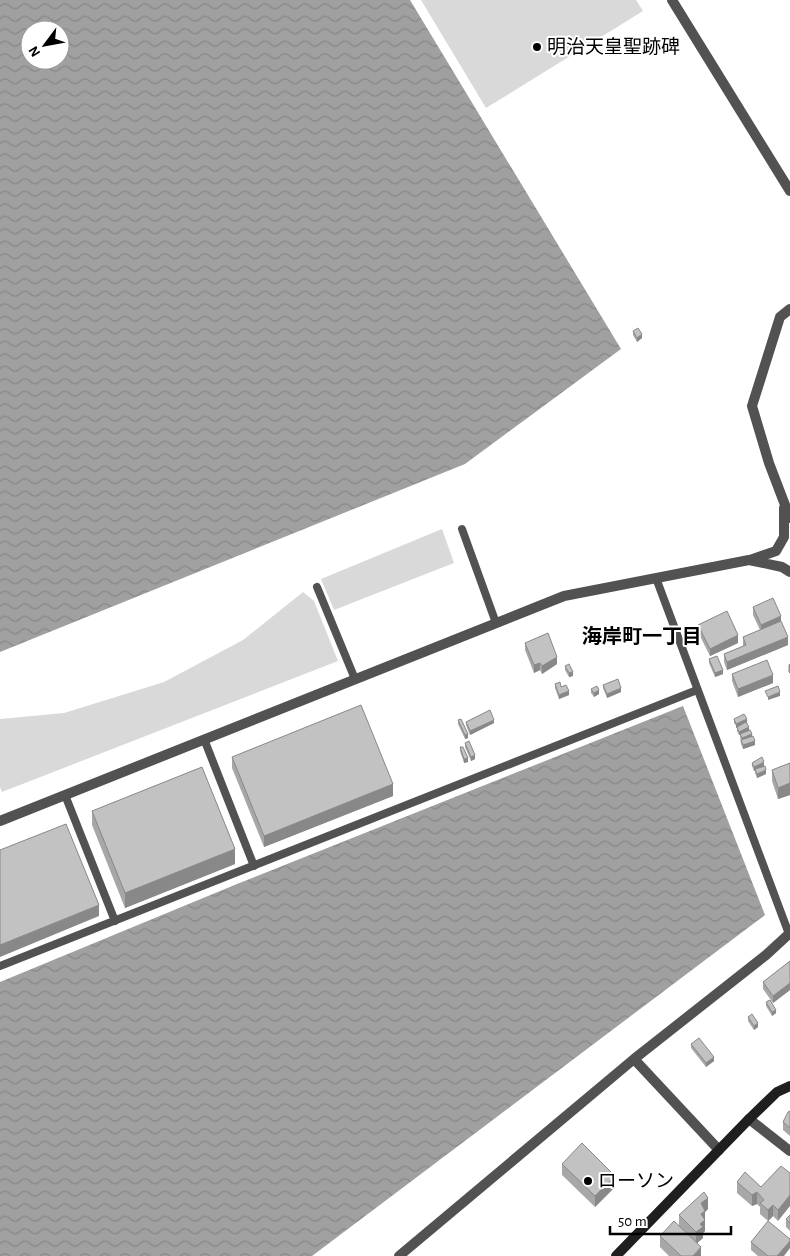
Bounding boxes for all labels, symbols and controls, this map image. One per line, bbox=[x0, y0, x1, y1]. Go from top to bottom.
north arrow bbox=[20, 20, 70, 70]
place label: 明治天皇聖跡碑 bbox=[547, 36, 680, 57]
marker: 明治天皇聖跡碑 bbox=[531, 41, 543, 53]
text: N bbox=[26, 44, 43, 59]
district label: 海岸町一丁目 bbox=[582, 625, 702, 647]
place label: ローソン bbox=[598, 1172, 674, 1191]
marker: ローソン bbox=[582, 1175, 594, 1187]
scale bar bbox=[610, 1204, 731, 1236]
text: 50 m bbox=[618, 1214, 647, 1229]

